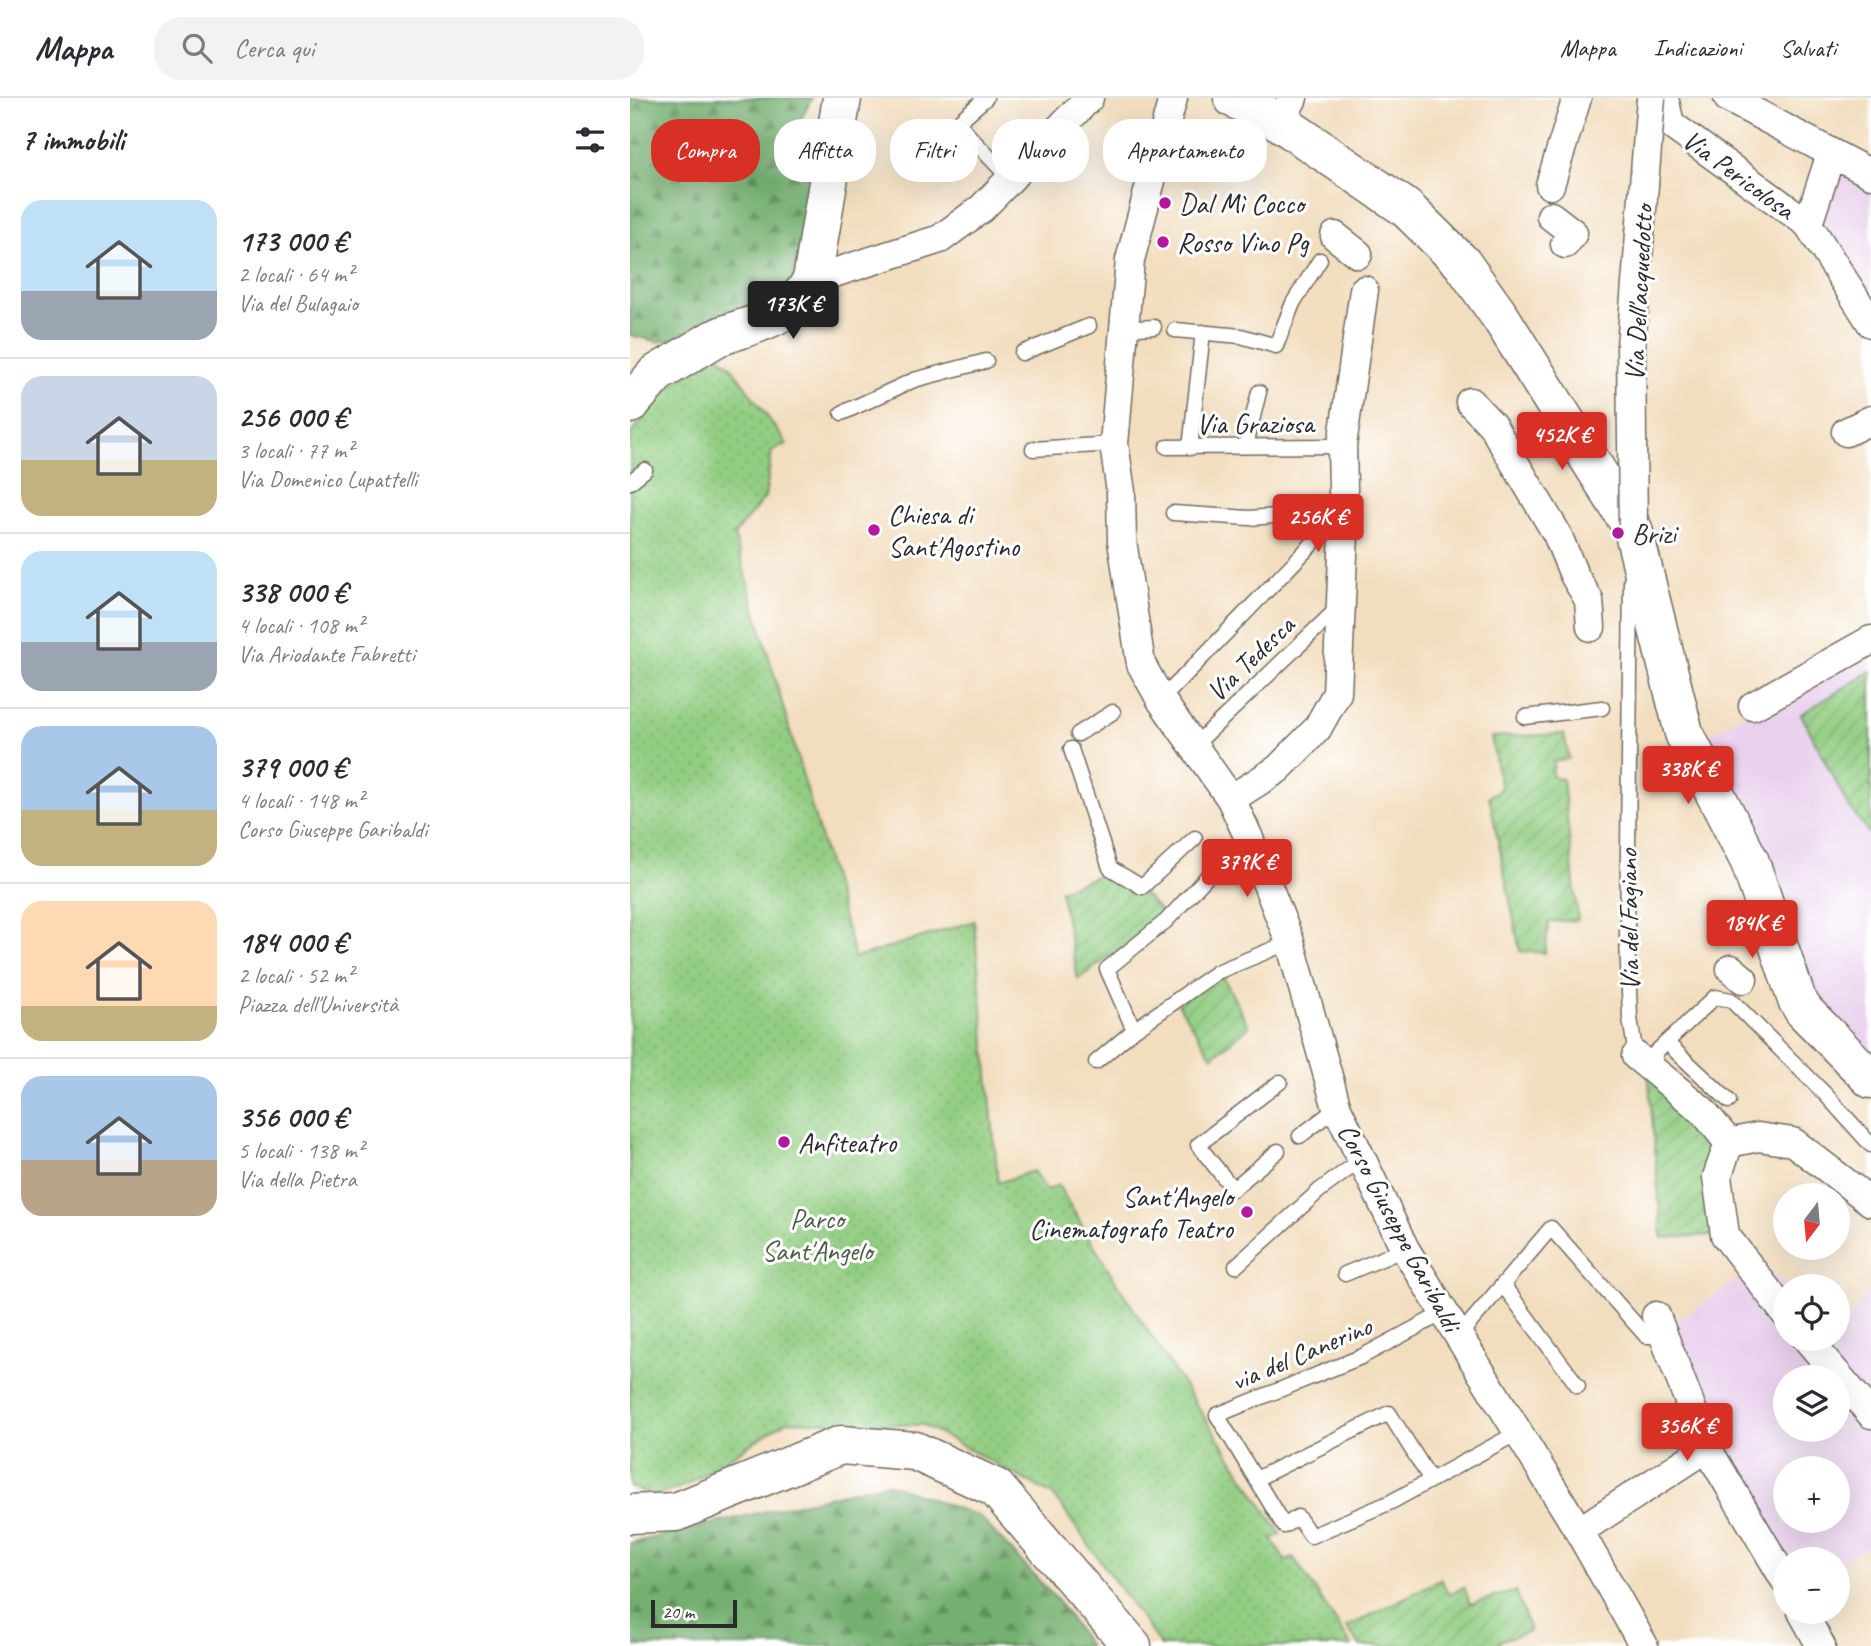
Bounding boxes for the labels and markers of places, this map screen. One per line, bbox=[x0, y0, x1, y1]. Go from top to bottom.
place label: Dal Mì Cocco bbox=[1179, 186, 1307, 221]
marker: Dal Mì Cocco bbox=[1157, 195, 1173, 211]
place label: Rosso Vino Pg bbox=[1177, 225, 1310, 260]
marker: Rosso Vino Pg bbox=[1155, 234, 1171, 250]
pin: 173K € bbox=[736, 282, 850, 341]
pin: 452K € bbox=[1505, 412, 1619, 472]
pin: 256K € bbox=[1261, 494, 1375, 554]
place label: Chiesa di Sant'Agostino bbox=[888, 497, 1021, 564]
place label: Brizi bbox=[1632, 516, 1680, 551]
marker: Chiesa di Sant'Agostino bbox=[866, 522, 882, 538]
marker: Brizi bbox=[1610, 525, 1626, 541]
pin: 338K € bbox=[1631, 746, 1745, 806]
pin: 379K € bbox=[1190, 840, 1304, 899]
pin: 184K € bbox=[1695, 900, 1809, 960]
place label: Anfiteatro bbox=[798, 1125, 898, 1160]
marker: Anfiteatro bbox=[776, 1134, 792, 1150]
place label: Sant'Angelo Cinematografo Teatro bbox=[1029, 1179, 1236, 1246]
marker: Sant'Angelo Cinematografo Teatro bbox=[1239, 1204, 1255, 1220]
pin: 356K € bbox=[1630, 1404, 1744, 1463]

